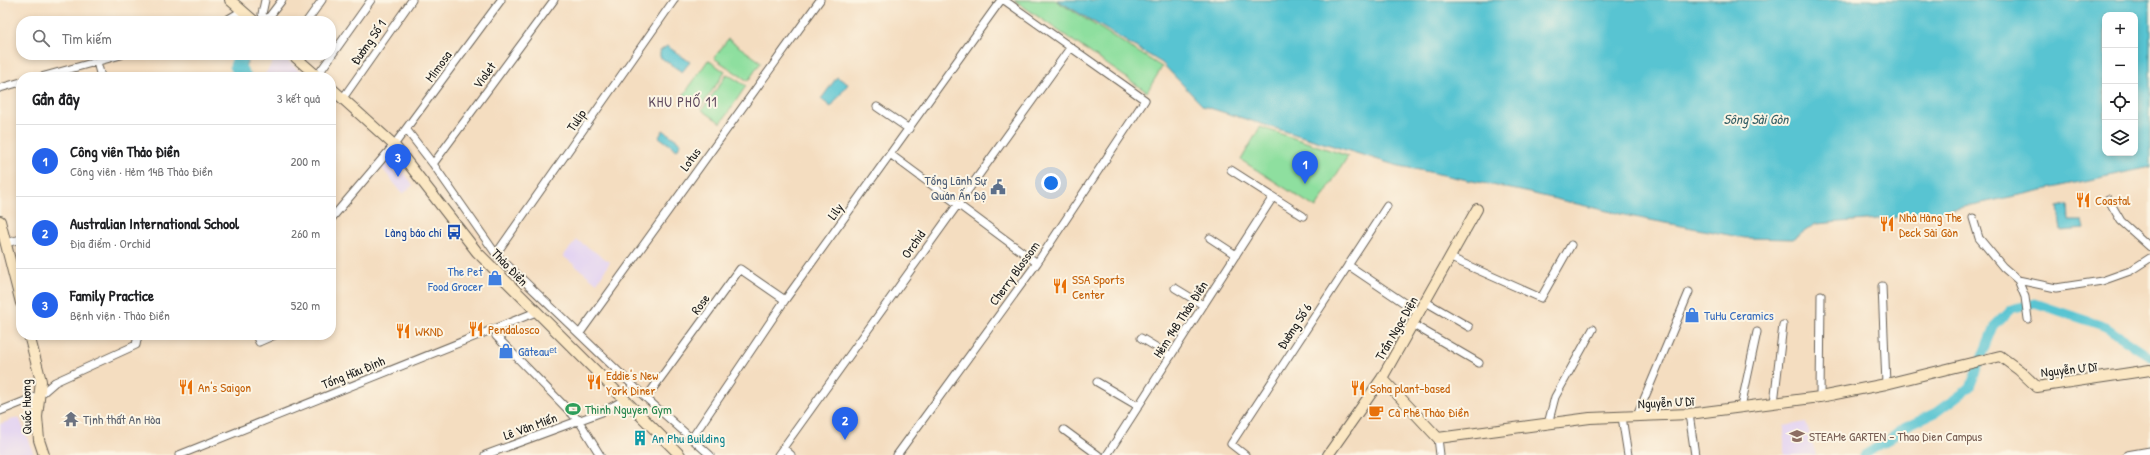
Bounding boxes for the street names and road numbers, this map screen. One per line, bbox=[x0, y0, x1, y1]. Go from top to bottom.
street label: Đường Số 1 bbox=[346, 16, 390, 68]
street label: Mimosa bbox=[420, 47, 456, 85]
street label: Violet bbox=[468, 58, 500, 92]
street label: Tulip bbox=[562, 105, 590, 135]
street label: Lotus bbox=[675, 144, 705, 174]
street label: Lily bbox=[823, 199, 847, 223]
street label: Orchid bbox=[897, 226, 929, 262]
street label: Cherry Blossom bbox=[984, 237, 1044, 309]
street label: Thảo Điền bbox=[488, 244, 533, 290]
street label: Hẻm 14B Thảo Điền bbox=[1148, 277, 1212, 361]
street label: Rose bbox=[686, 290, 714, 318]
street label: Trần Ngọc Diện bbox=[1370, 293, 1422, 363]
street label: Đường Số 6 bbox=[1272, 299, 1316, 353]
street label: Tống Hữu Định bbox=[319, 351, 388, 393]
street label: Nguyễn Ư Dĩ bbox=[2040, 357, 2099, 381]
street label: Quốc Hương bbox=[17, 379, 35, 435]
street label: Nguyễn Ư Dĩ bbox=[1637, 391, 1696, 412]
street label: Lê Văn Miến bbox=[501, 408, 559, 444]

